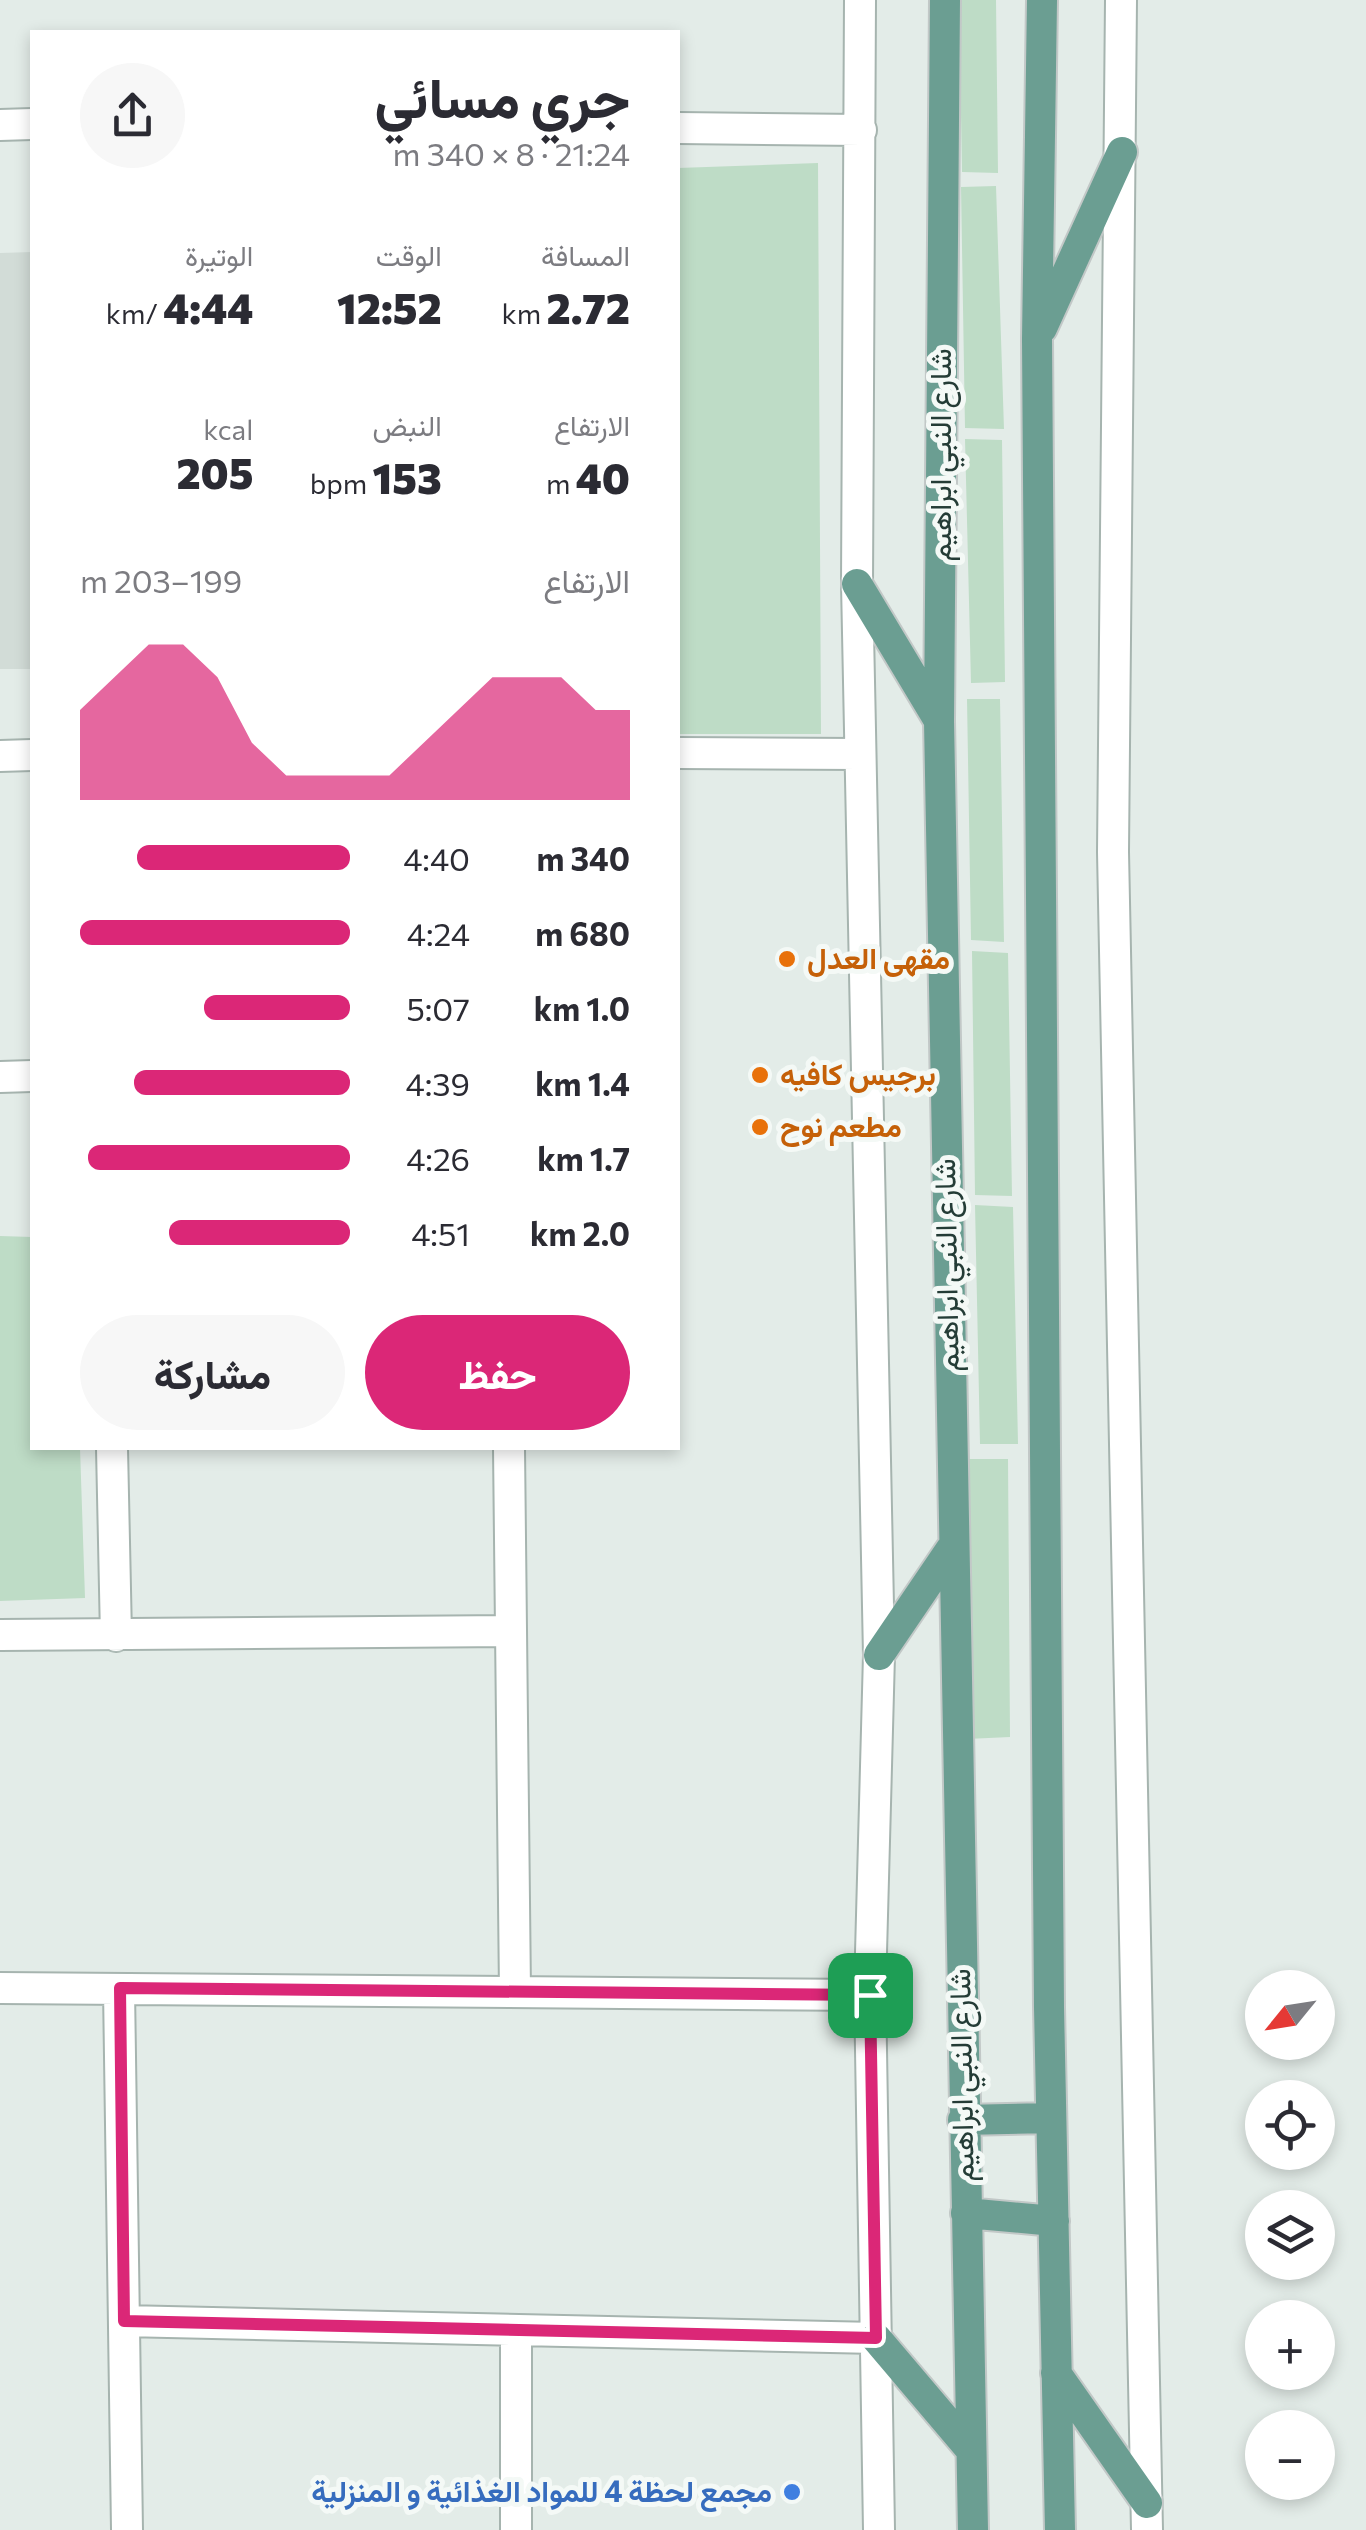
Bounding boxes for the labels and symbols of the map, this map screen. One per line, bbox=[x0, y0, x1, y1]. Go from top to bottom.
street label: شارع النبي ابراهيم bbox=[920, 348, 965, 562]
place label: مقهى العدل bbox=[807, 938, 950, 977]
marker: مقهى العدل bbox=[776, 948, 798, 970]
place label: برجيس كافيه bbox=[780, 1054, 936, 1093]
marker: برجيس كافيه bbox=[749, 1064, 771, 1086]
place label: مطعم نوح bbox=[780, 1106, 902, 1147]
marker: مطعم نوح bbox=[749, 1116, 771, 1138]
street label: شارع النبي ابراهيم bbox=[924, 1158, 973, 1372]
pin bbox=[828, 1953, 913, 2038]
street label: شارع النبي ابراهيم bbox=[939, 1968, 988, 2182]
north arrow bbox=[1245, 1970, 1335, 2060]
place label: مجمع لحظة 4 للمواد الغذائية و المنزلية bbox=[311, 2471, 772, 2512]
marker: مجمع لحظة 4 للمواد الغذائية و المنزلية bbox=[781, 2481, 803, 2503]

